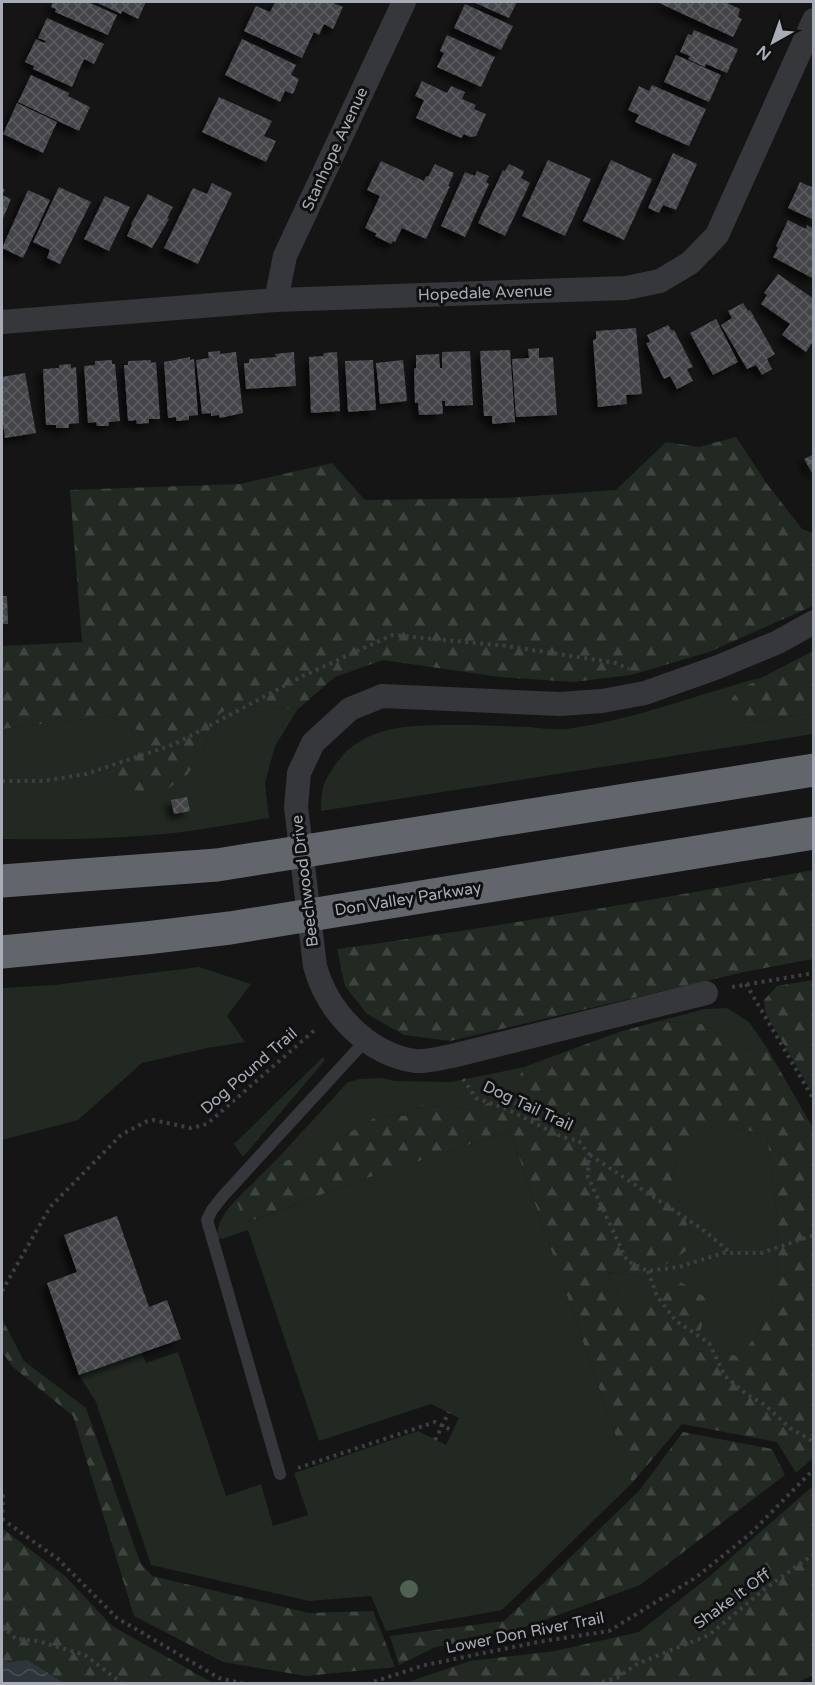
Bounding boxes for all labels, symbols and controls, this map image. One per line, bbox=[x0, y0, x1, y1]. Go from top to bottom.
north arrow bbox=[743, 12, 803, 72]
text: N bbox=[753, 41, 775, 65]
street label: Stanhope Avenue bbox=[298, 84, 372, 214]
street label: Hopedale Avenue bbox=[418, 281, 552, 305]
street label: Beechwood Drive bbox=[287, 814, 323, 948]
street label: Don Valley Parkway bbox=[333, 877, 483, 920]
street label: Dog Pound Trail bbox=[197, 1024, 301, 1118]
street label: Dog Tail Trail bbox=[480, 1076, 576, 1136]
street label: Shake It Off bbox=[690, 1564, 775, 1634]
street label: Lower Don River Trail bbox=[444, 1608, 606, 1658]

